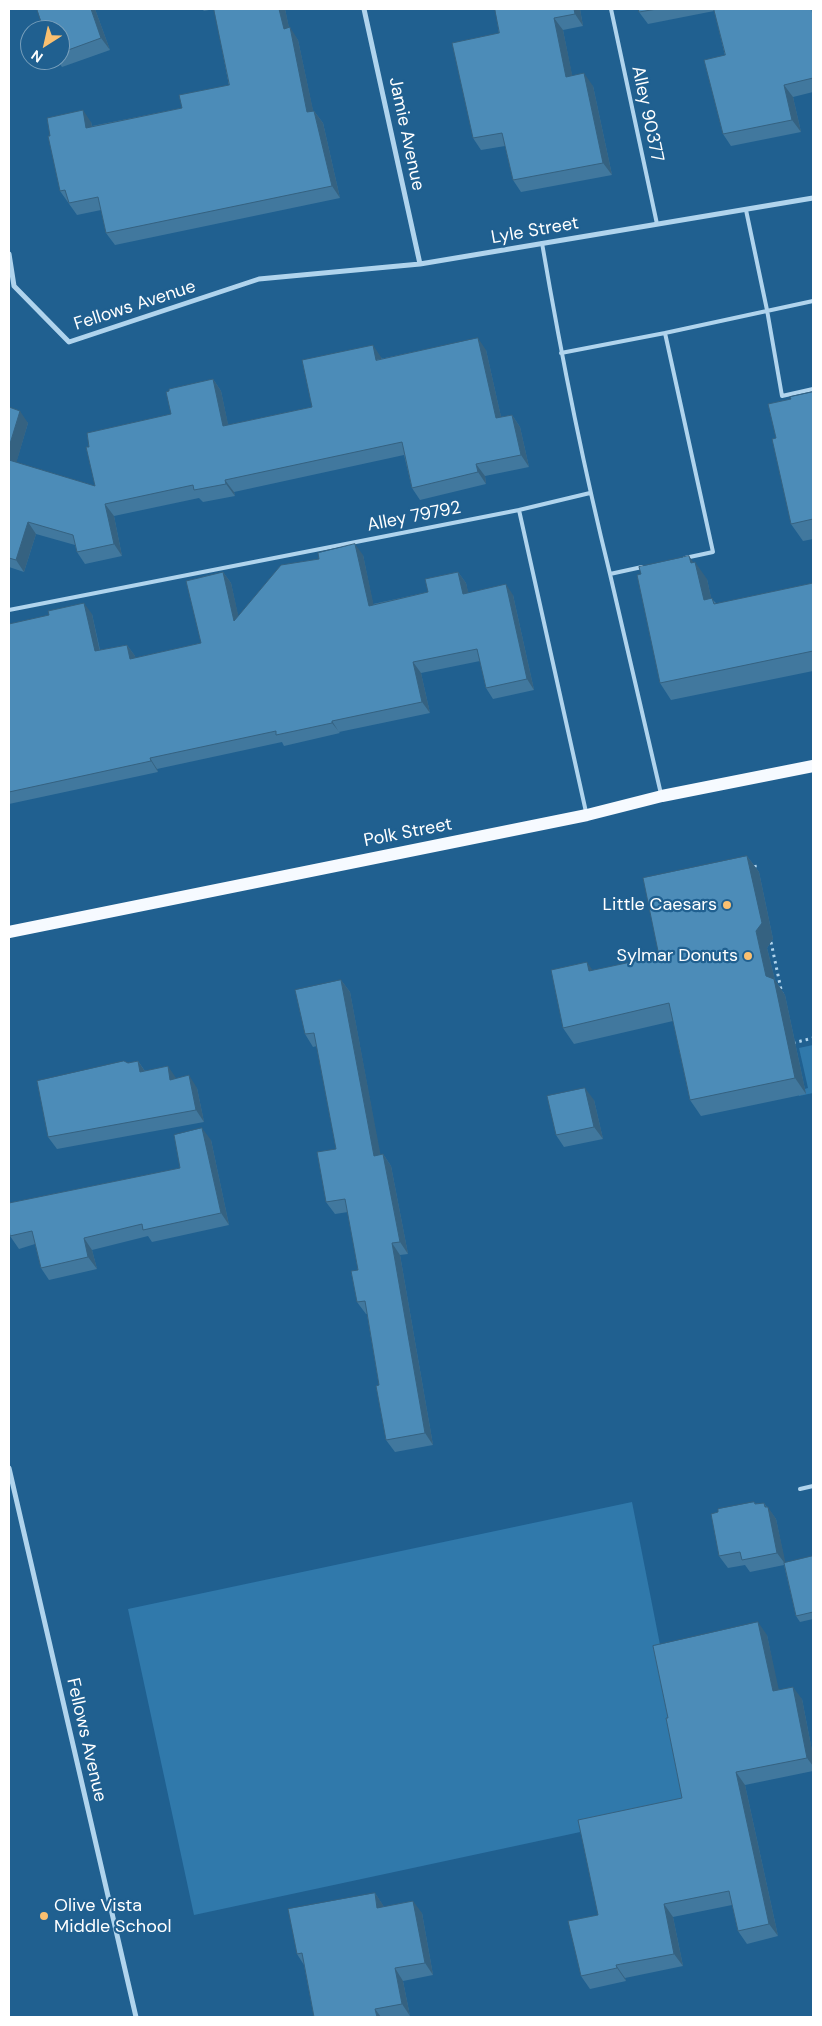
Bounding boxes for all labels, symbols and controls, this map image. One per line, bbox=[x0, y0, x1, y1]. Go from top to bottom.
north arrow bbox=[20, 20, 70, 70]
text: N bbox=[28, 46, 46, 67]
street label: Alley 90377 bbox=[626, 64, 668, 164]
street label: Jamie Avenue bbox=[383, 75, 429, 193]
street label: Lyle Street bbox=[490, 213, 580, 249]
street label: Fellows Avenue bbox=[71, 276, 199, 336]
street label: Alley 79792 bbox=[365, 497, 463, 537]
street label: Polk Street bbox=[362, 814, 454, 852]
place label: Little Caesars bbox=[603, 894, 717, 916]
marker: Little Caesars bbox=[721, 899, 733, 911]
place label: Sylmar Donuts bbox=[616, 945, 738, 967]
marker: Sylmar Donuts bbox=[742, 950, 754, 962]
street label: Fellows Avenue bbox=[61, 1676, 111, 1804]
place label: Olive Vista Middle School bbox=[54, 1895, 172, 1938]
marker: Olive Vista Middle School bbox=[38, 1910, 50, 1922]

